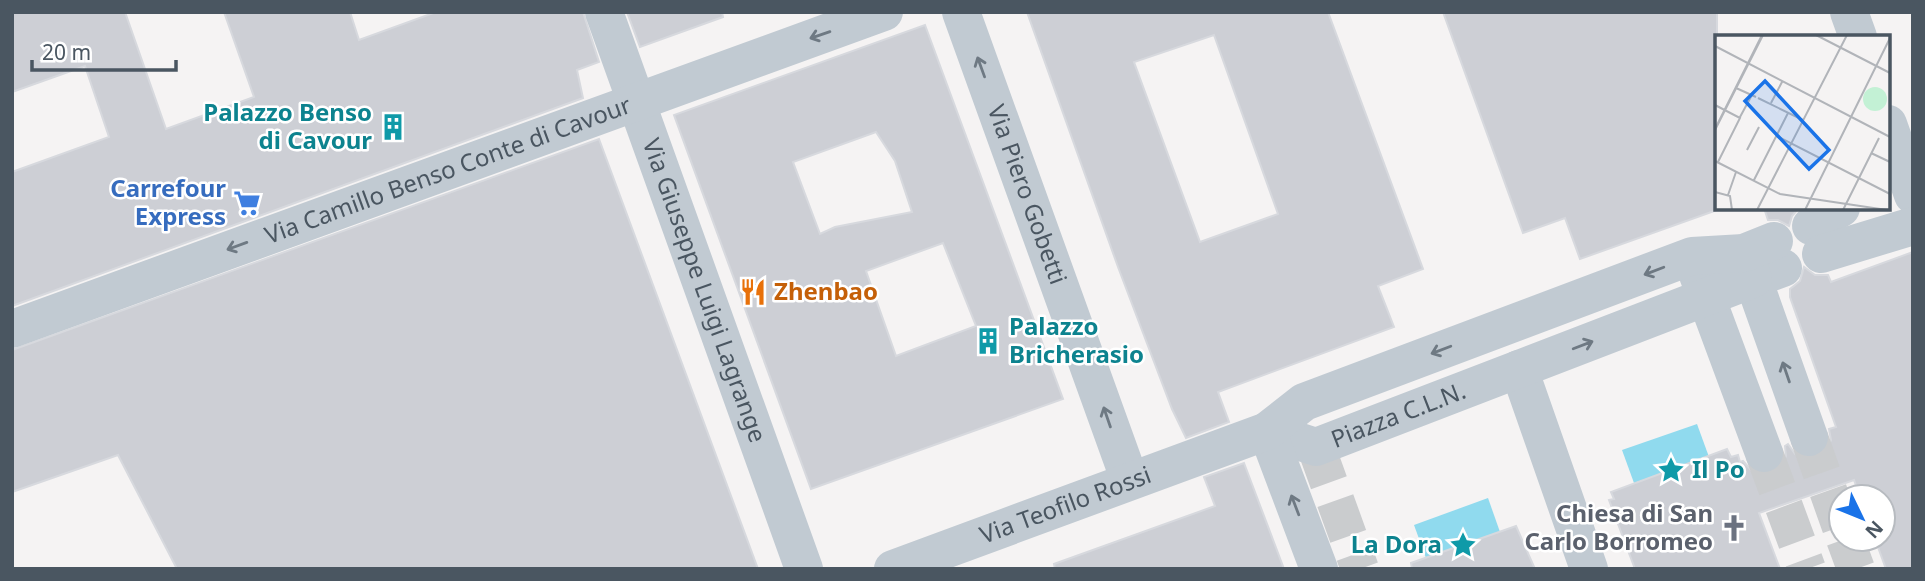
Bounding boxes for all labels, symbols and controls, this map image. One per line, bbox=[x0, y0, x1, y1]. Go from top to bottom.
scale bar bbox=[32, 28, 175, 72]
one-way arrow bbox=[809, 30, 831, 42]
inset map bbox=[1715, 35, 1890, 210]
text: 20 m bbox=[42, 38, 91, 66]
one-way arrow bbox=[974, 57, 986, 79]
street label: Via Camillo Benso Conte di Cavour bbox=[260, 87, 635, 251]
place label: Palazzo Benso di Cavour bbox=[203, 95, 372, 156]
street label: Via Piero Gobetti bbox=[981, 100, 1076, 288]
building icon: Palazzo Benso di Cavour bbox=[378, 112, 408, 142]
street label: Via Giuseppe Luigi Lagrange bbox=[636, 133, 775, 447]
place label: Carrefour Express bbox=[110, 171, 226, 232]
supermarket icon: Carrefour Express bbox=[232, 188, 262, 218]
one-way arrow bbox=[227, 241, 249, 254]
one-way arrow bbox=[1643, 265, 1665, 278]
place label: Zhenbao bbox=[774, 274, 878, 307]
restaurant icon: Zhenbao bbox=[738, 277, 768, 307]
place label: Palazzo Bricherasio bbox=[1009, 309, 1144, 370]
building icon: Palazzo Bricherasio bbox=[973, 326, 1003, 356]
one-way arrow bbox=[1572, 337, 1593, 350]
one-way arrow bbox=[1430, 345, 1452, 358]
one-way arrow bbox=[1779, 362, 1791, 384]
street label: Piazza C.L.N. bbox=[1326, 373, 1470, 455]
one-way arrow bbox=[1100, 407, 1112, 429]
place label: Il Po bbox=[1692, 452, 1745, 485]
place icon: Il Po bbox=[1656, 455, 1686, 485]
street label: Via Teofilo Rossi bbox=[975, 457, 1155, 551]
north arrow bbox=[1827, 483, 1897, 553]
one-way arrow bbox=[1288, 494, 1300, 516]
place label: Chiesa di San Carlo Borromeo bbox=[1524, 496, 1713, 557]
church icon: Chiesa di San Carlo Borromeo bbox=[1719, 513, 1749, 543]
text: N bbox=[1860, 515, 1889, 544]
place label: La Dora bbox=[1351, 527, 1442, 560]
place icon: La Dora bbox=[1448, 530, 1478, 560]

